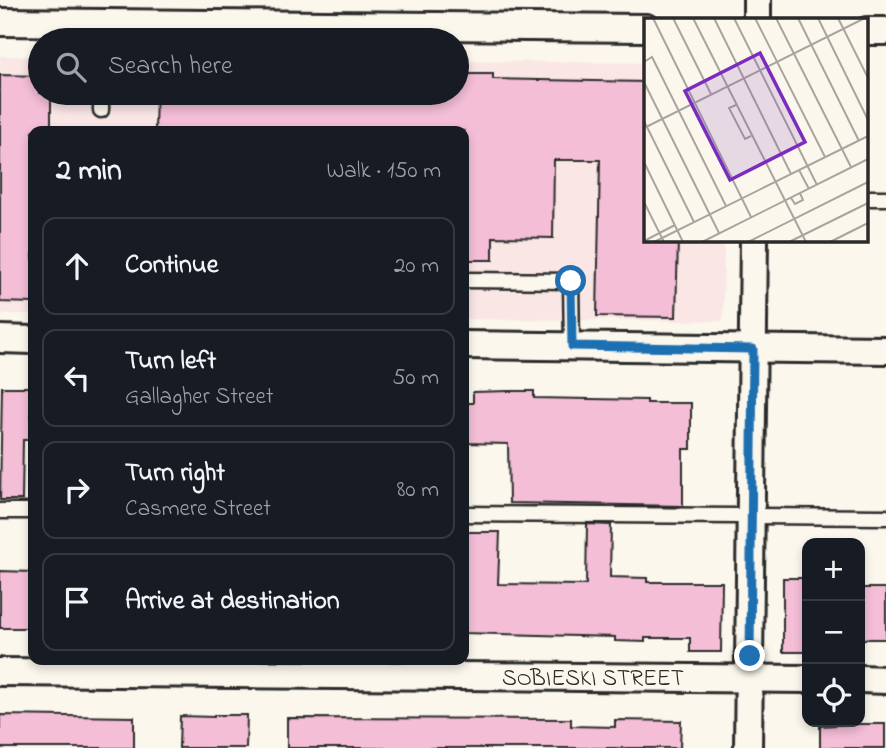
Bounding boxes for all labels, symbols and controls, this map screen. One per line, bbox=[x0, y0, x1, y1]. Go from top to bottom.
inset map bbox=[644, 18, 868, 242]
search box bbox=[28, 28, 469, 105]
icon: search bbox=[52, 48, 90, 86]
text: Search here bbox=[108, 48, 233, 86]
text: 2 min bbox=[56, 150, 122, 194]
text: Walk · 150 m bbox=[326, 155, 441, 188]
icon: ahead bbox=[58, 247, 96, 285]
text: Continue bbox=[125, 247, 218, 285]
text: 20 m bbox=[394, 250, 439, 283]
route start bbox=[555, 265, 586, 296]
text: Turn left bbox=[125, 343, 216, 381]
icon: left bbox=[58, 359, 96, 397]
text: 50 m bbox=[392, 362, 439, 395]
text: Gallagher Street bbox=[125, 381, 274, 414]
text: Turn right bbox=[125, 455, 225, 493]
icon: right bbox=[58, 471, 96, 509]
text: 80 m bbox=[397, 474, 439, 507]
text: Casmere Street bbox=[125, 493, 271, 526]
map controls bbox=[802, 538, 865, 727]
button: + bbox=[802, 538, 865, 601]
icon: arrive bbox=[58, 583, 96, 621]
text: Arrive at destination bbox=[125, 583, 340, 621]
button: − bbox=[802, 601, 865, 664]
route end bbox=[734, 640, 765, 671]
street label: SOBIESKI STREET bbox=[502, 663, 684, 696]
button: locate bbox=[802, 664, 865, 727]

